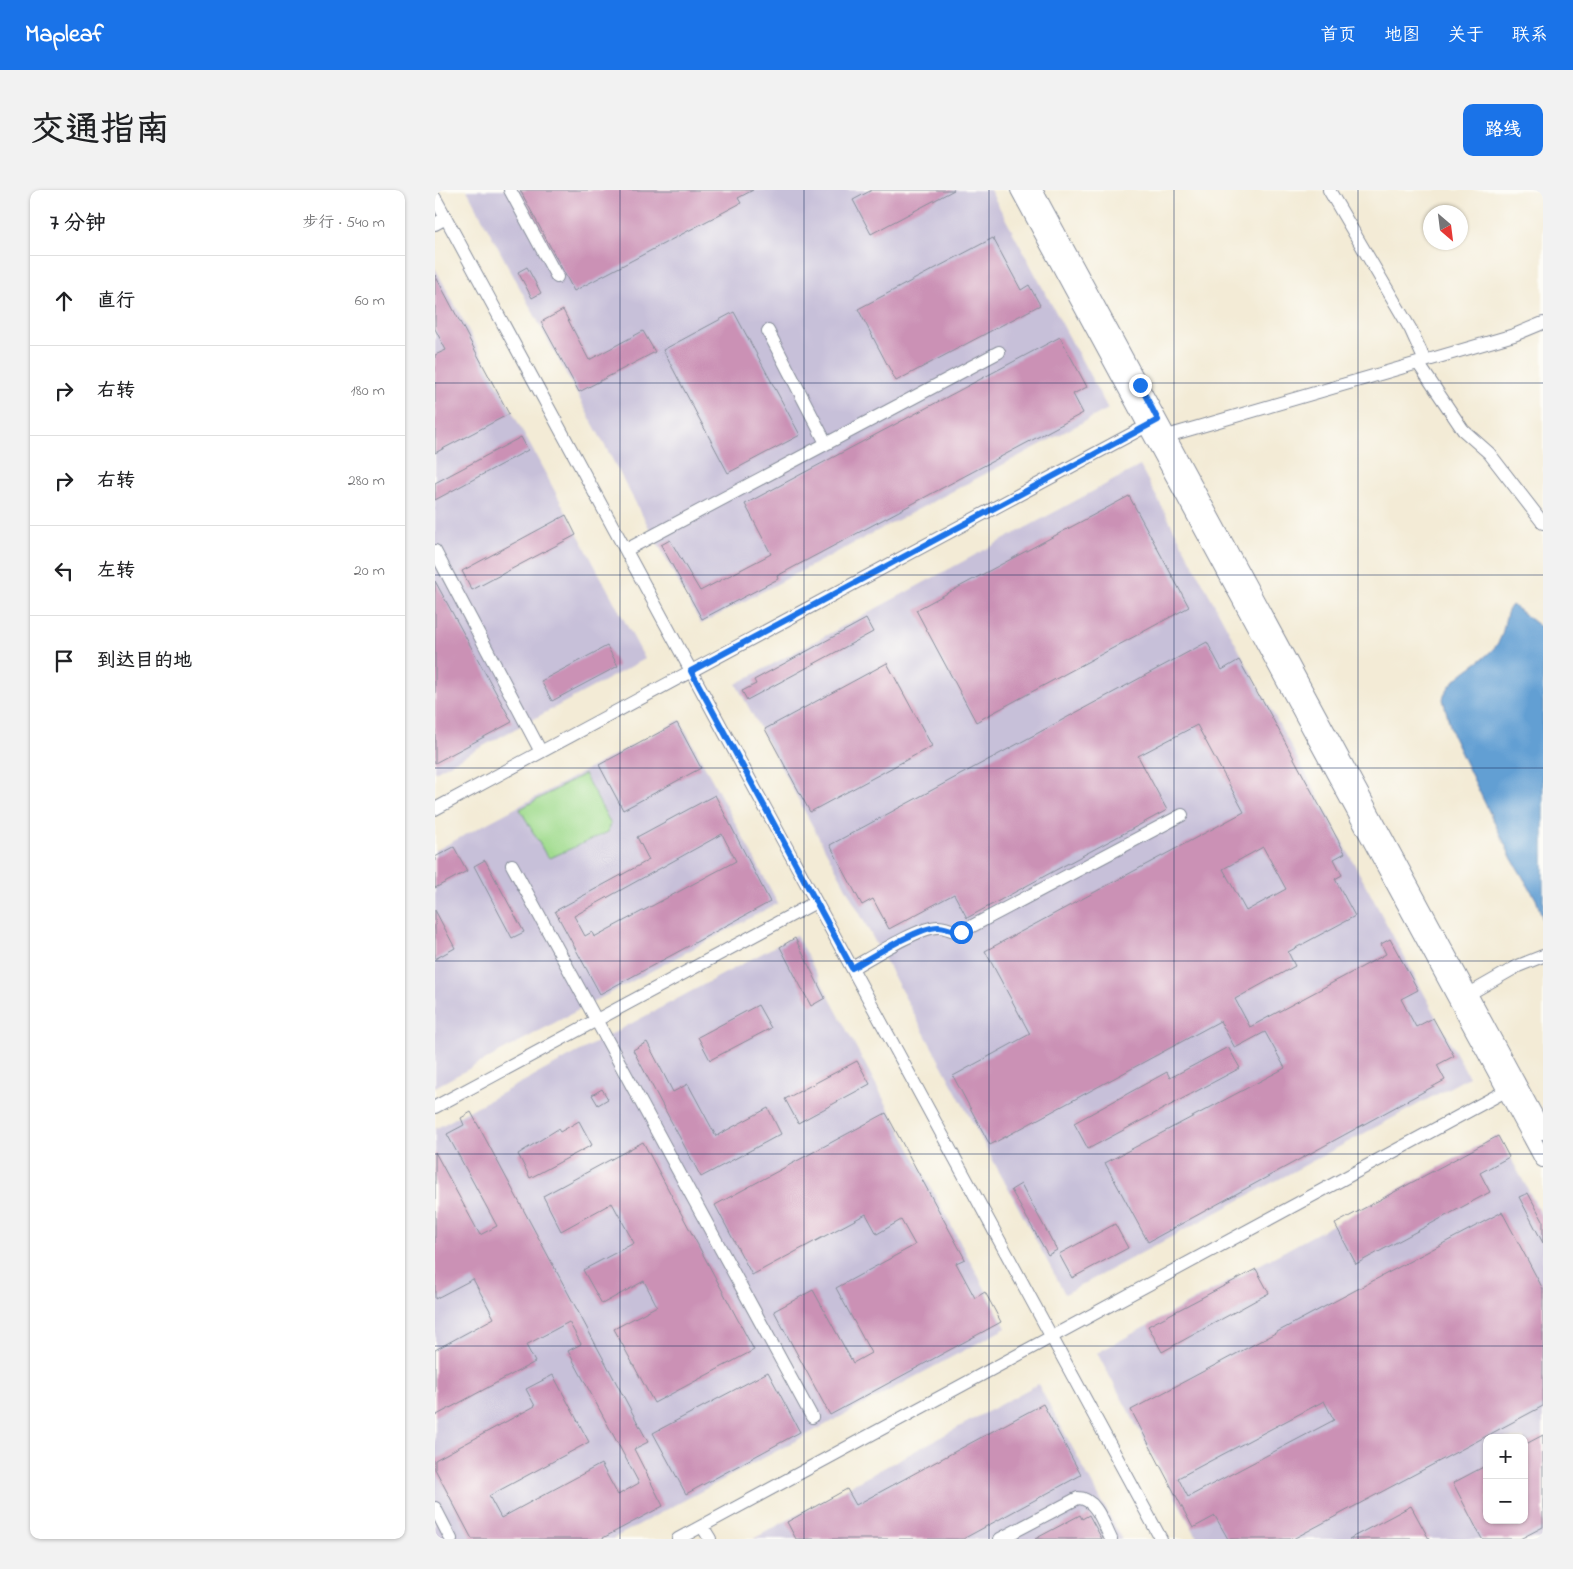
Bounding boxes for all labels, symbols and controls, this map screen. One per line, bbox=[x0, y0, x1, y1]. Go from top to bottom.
text: Mapleaf bbox=[25, 18, 104, 53]
text: 首页 bbox=[1320, 23, 1356, 49]
text: 地图 bbox=[1384, 23, 1420, 49]
text: 关于 bbox=[1448, 23, 1484, 49]
text: 联系 bbox=[1512, 23, 1548, 49]
button: 路线 bbox=[1463, 104, 1543, 156]
text: 交通指南 bbox=[30, 106, 170, 157]
north arrow bbox=[1423, 205, 1468, 250]
text: 7 分钟 bbox=[50, 209, 106, 239]
text: 步行 · 540 m bbox=[303, 211, 385, 235]
icon: ahead bbox=[50, 287, 78, 315]
text: 直行 bbox=[97, 288, 135, 315]
text: 60 m bbox=[355, 289, 385, 313]
route end bbox=[1129, 374, 1152, 397]
icon: right bbox=[50, 377, 78, 405]
text: 右转 bbox=[97, 378, 135, 405]
text: 180 m bbox=[351, 379, 385, 403]
icon: right bbox=[50, 467, 78, 495]
text: 右转 bbox=[97, 468, 135, 495]
text: 280 m bbox=[348, 469, 385, 493]
icon: left bbox=[50, 557, 78, 585]
text: 左转 bbox=[97, 558, 135, 585]
text: 20 m bbox=[354, 559, 385, 583]
icon: arrive bbox=[50, 647, 78, 675]
text: 到达目的地 bbox=[97, 648, 192, 675]
route start bbox=[950, 921, 973, 944]
map controls bbox=[1483, 1434, 1528, 1524]
button: + bbox=[1483, 1434, 1528, 1479]
button: − bbox=[1483, 1479, 1528, 1524]

